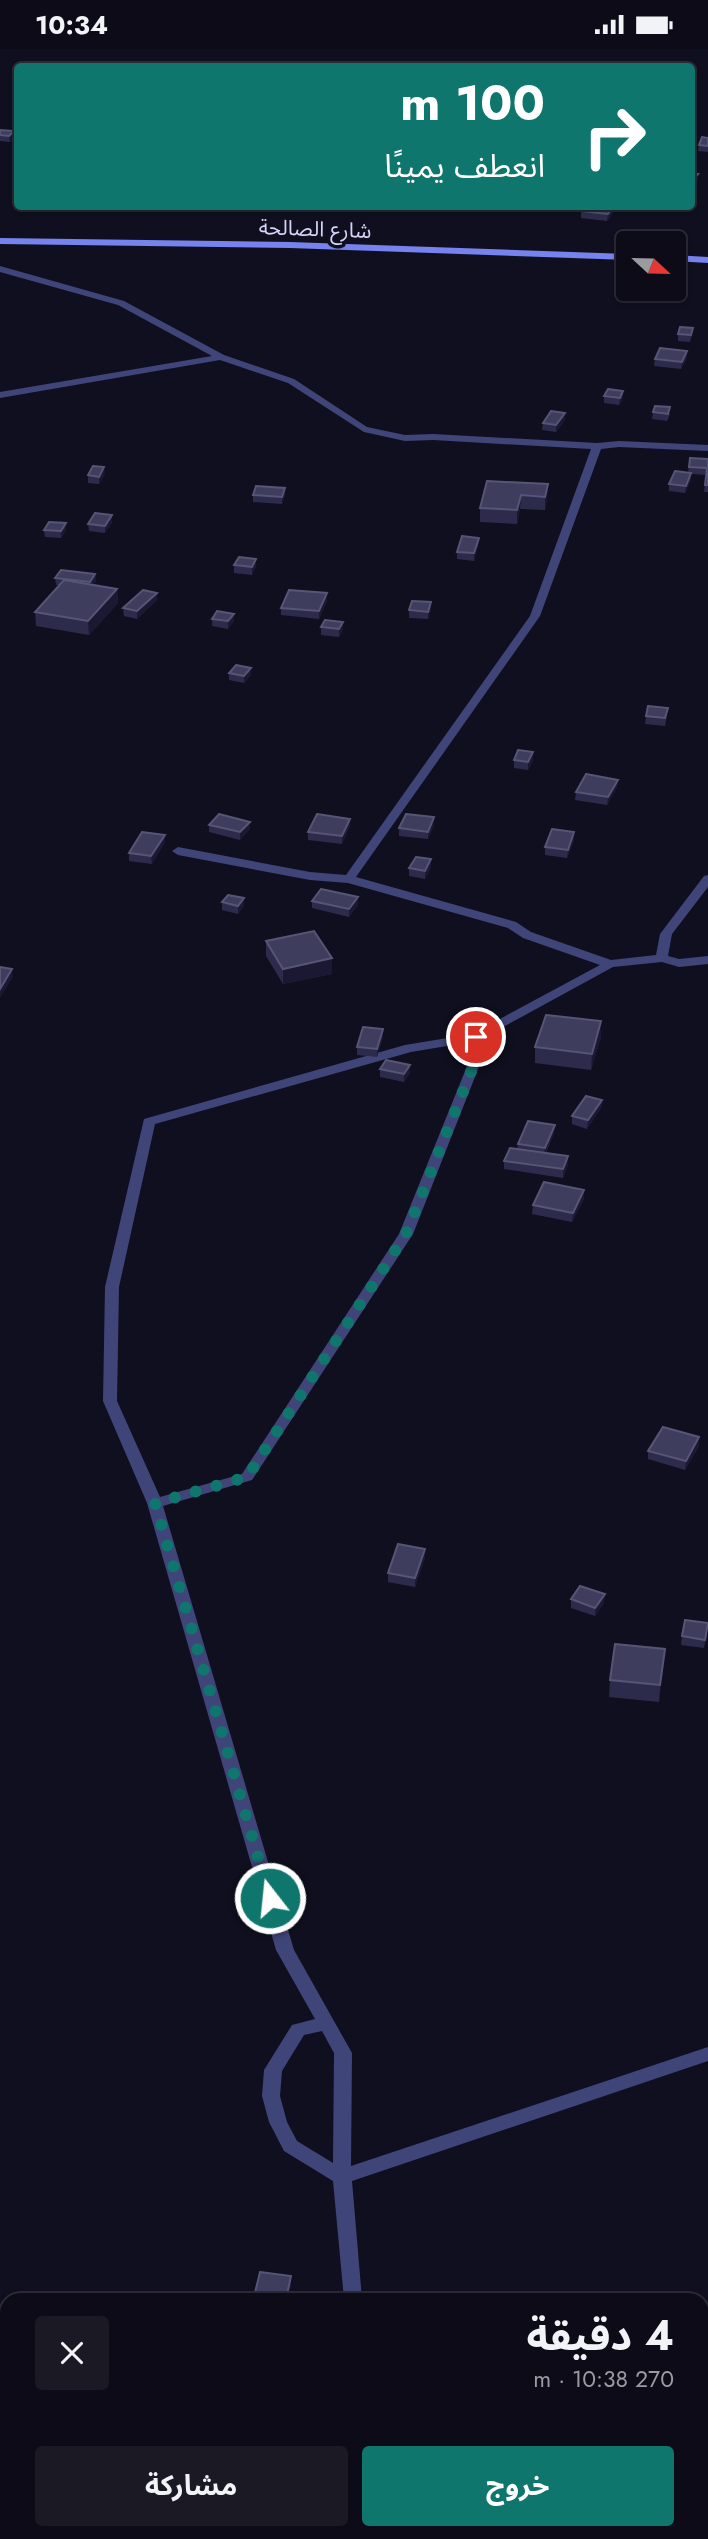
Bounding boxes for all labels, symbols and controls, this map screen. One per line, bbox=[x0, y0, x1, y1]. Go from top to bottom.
text: 10:34 bbox=[35, 6, 108, 44]
text: 100 m bbox=[400, 68, 545, 138]
icon: right bbox=[569, 91, 660, 182]
text: انعطف يمينًا bbox=[384, 143, 545, 189]
street label: شارع الصالحة bbox=[258, 212, 372, 246]
north arrow bbox=[616, 231, 686, 301]
map controls bbox=[616, 231, 686, 301]
pin bbox=[446, 1007, 506, 1067]
icon: arrive bbox=[457, 1018, 495, 1056]
position arrow bbox=[233, 1861, 307, 1935]
text: 4 دقيقة bbox=[526, 2305, 674, 2366]
button: close bbox=[35, 2316, 109, 2390]
text: 270 m · 10:38 bbox=[533, 2362, 674, 2396]
button: مشاركة bbox=[35, 2446, 348, 2526]
button: خروج bbox=[362, 2446, 674, 2526]

